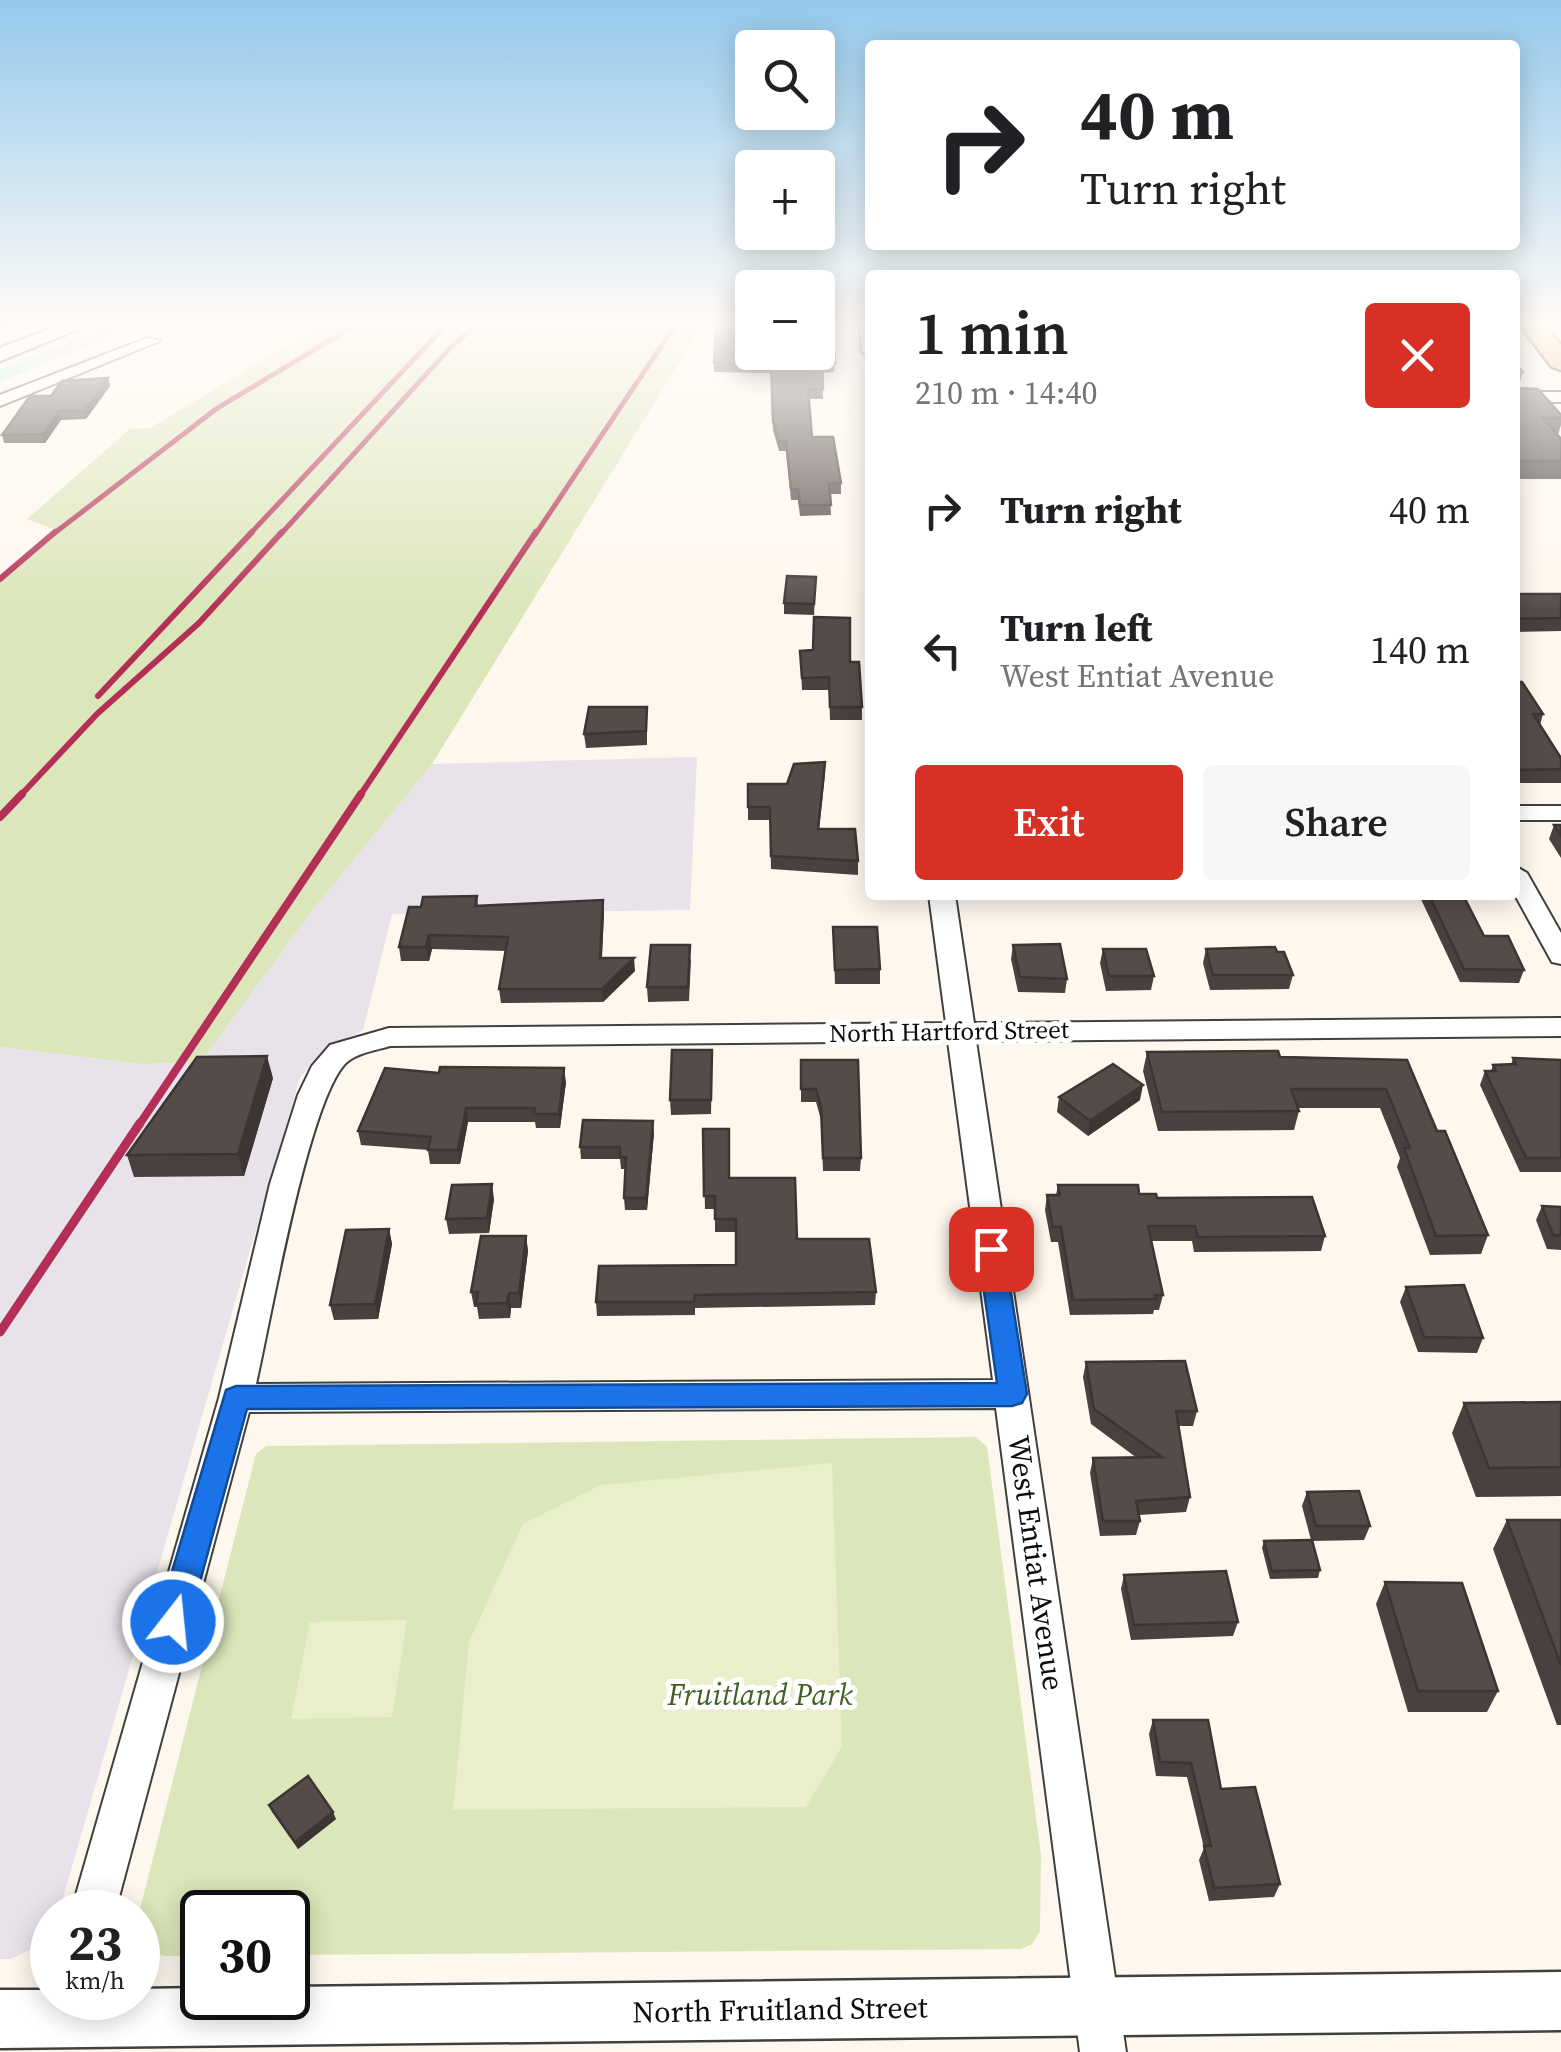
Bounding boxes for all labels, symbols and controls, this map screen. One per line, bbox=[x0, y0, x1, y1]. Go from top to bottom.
map controls bbox=[735, 30, 835, 370]
button: search bbox=[735, 30, 835, 130]
text: 40 m bbox=[1080, 66, 1234, 162]
icon: right bbox=[915, 80, 1045, 210]
button: + bbox=[735, 150, 835, 250]
text: Turn right bbox=[1080, 157, 1286, 219]
button: − bbox=[735, 270, 835, 370]
text: 1 min bbox=[915, 292, 1069, 374]
button: close bbox=[1365, 303, 1470, 408]
text: 210 m · 14:40 bbox=[915, 371, 1097, 415]
icon: right bbox=[915, 483, 970, 538]
text: Turn right bbox=[1000, 484, 1182, 536]
text: 40 m bbox=[1389, 484, 1470, 536]
text: Turn left bbox=[1000, 602, 1152, 654]
icon: left bbox=[915, 623, 970, 678]
text: 140 m bbox=[1370, 624, 1470, 676]
text: West Entiat Avenue bbox=[1000, 654, 1274, 698]
button: Exit bbox=[915, 765, 1183, 880]
button: Share bbox=[1203, 765, 1470, 880]
street label: North Hartford Street bbox=[829, 1012, 1070, 1050]
pin bbox=[949, 1207, 1034, 1292]
icon: arrive bbox=[964, 1222, 1019, 1277]
street label: West Entiat Avenue bbox=[998, 1433, 1075, 1693]
position arrow bbox=[121, 1570, 225, 1674]
park label: Fruitland Park bbox=[666, 1674, 853, 1715]
speed limit sign: 30 bbox=[180, 1890, 310, 2020]
text: 23 bbox=[68, 1908, 122, 1977]
text: km/h bbox=[65, 1963, 125, 1997]
street label: North Fruitland Street bbox=[632, 1986, 928, 2033]

